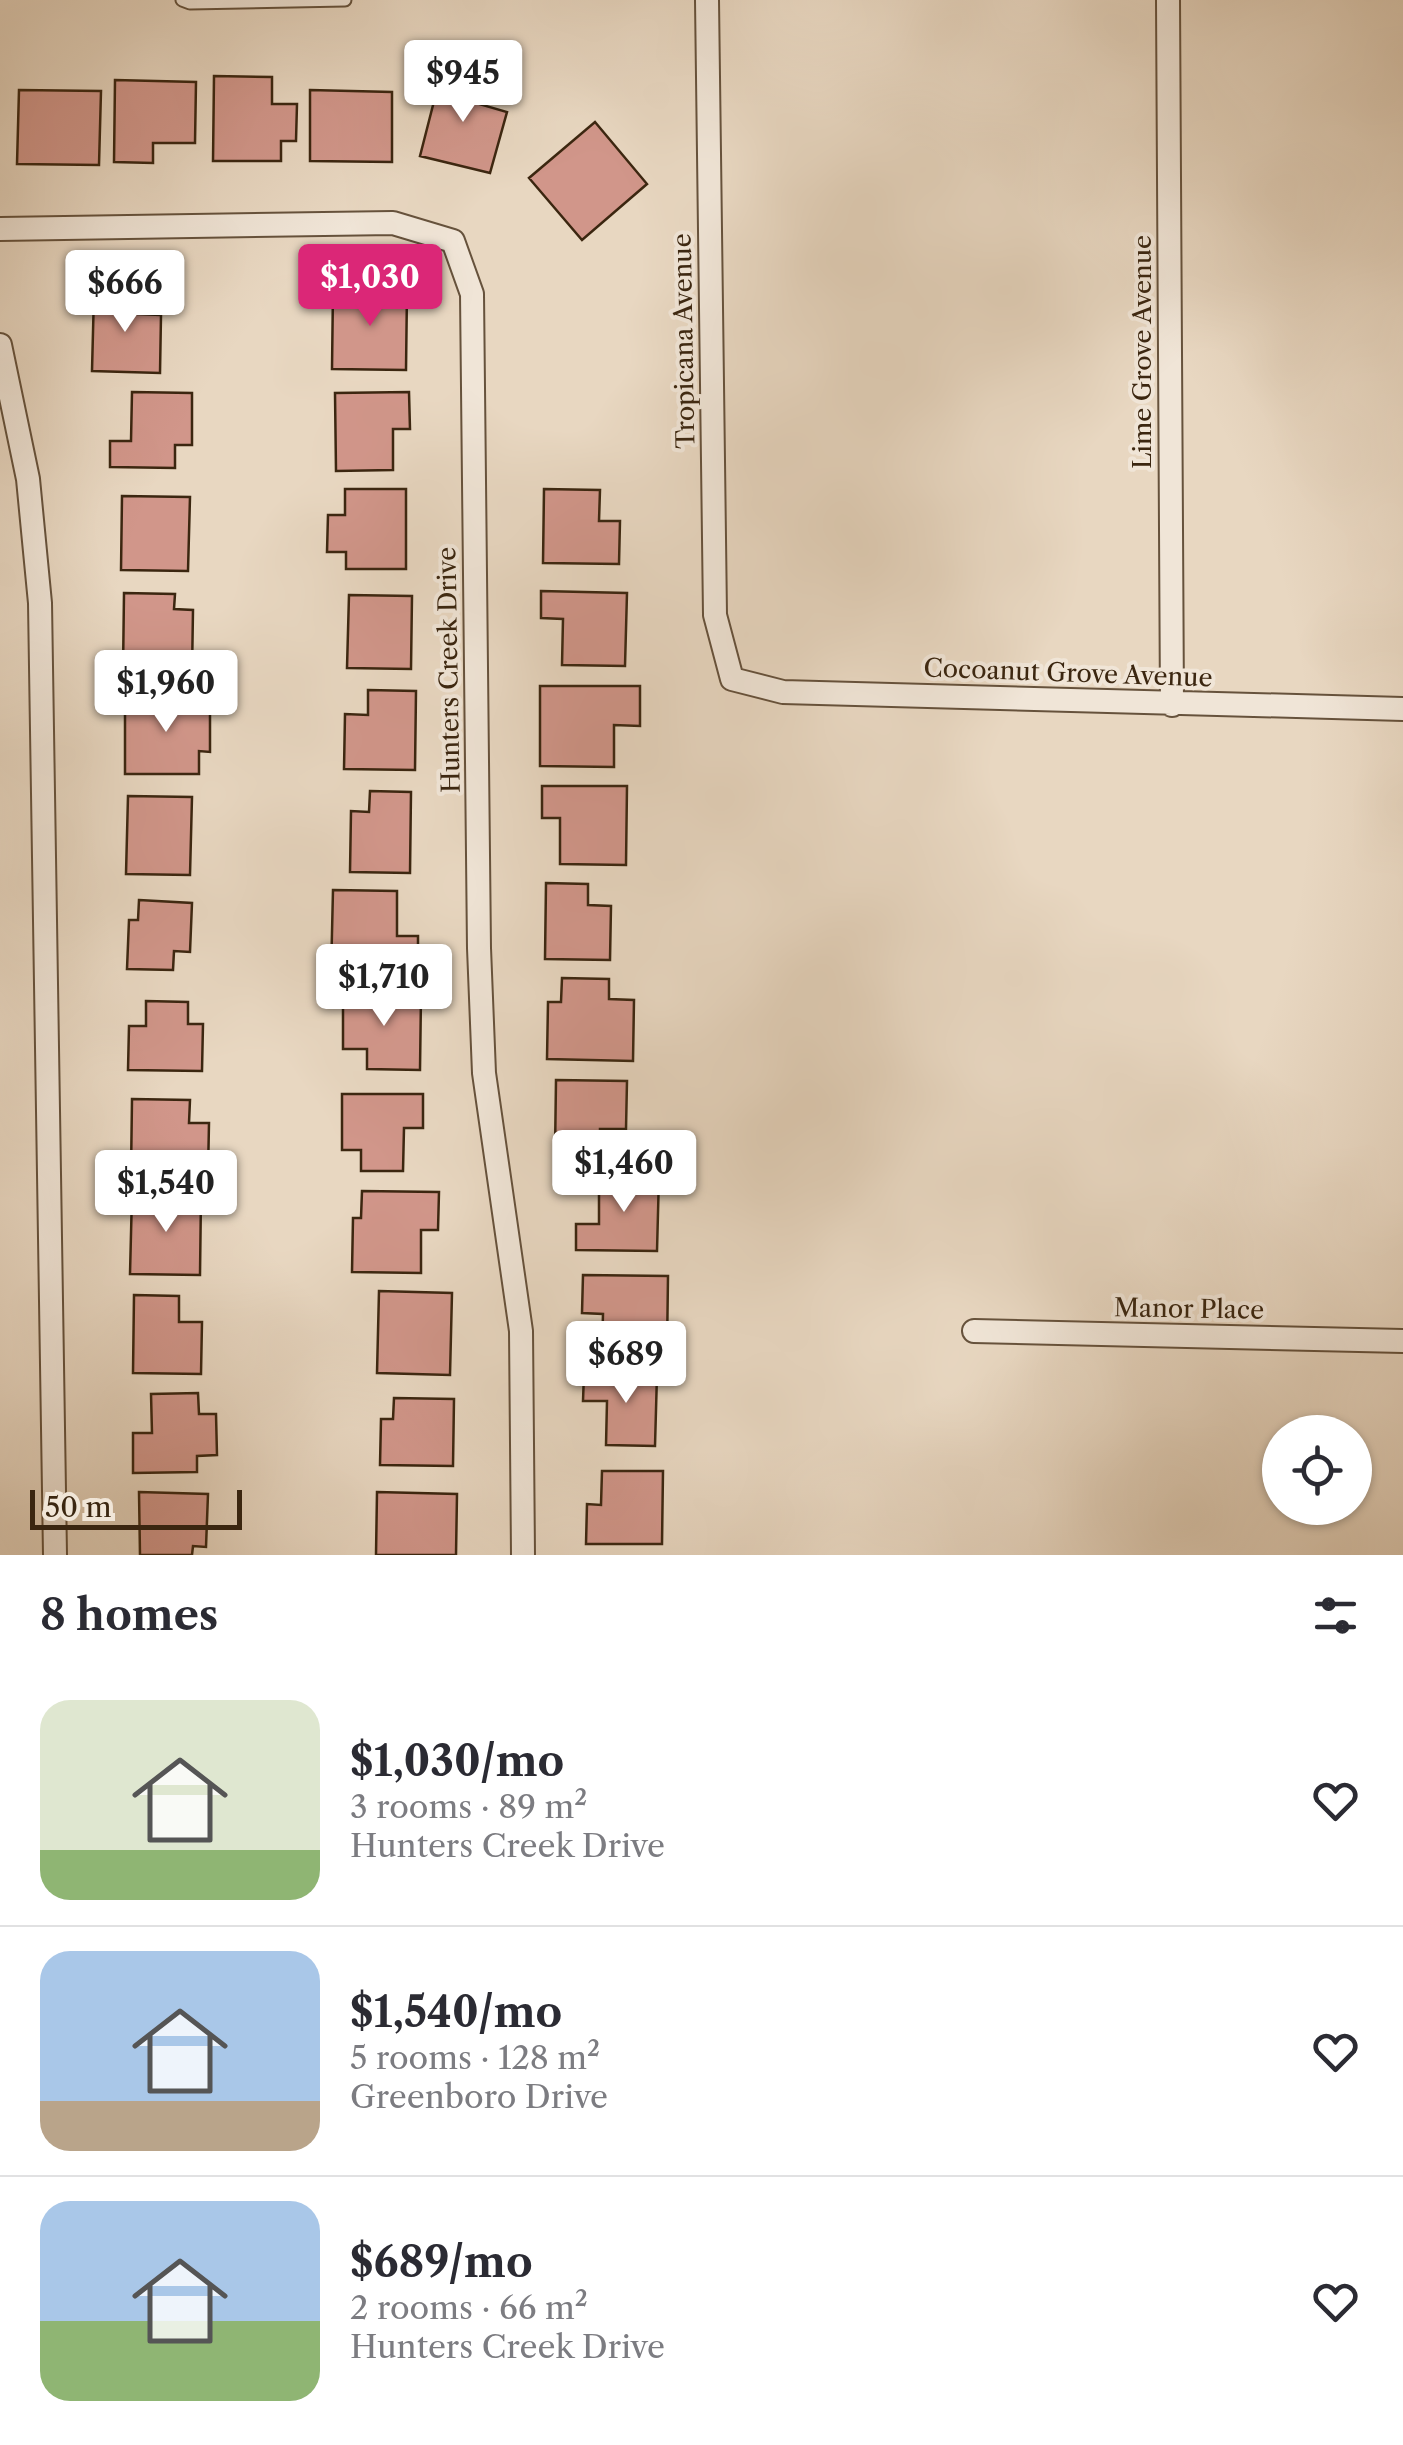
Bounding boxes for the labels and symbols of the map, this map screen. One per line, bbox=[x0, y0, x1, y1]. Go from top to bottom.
pin: $945 bbox=[404, 40, 522, 125]
street label: Tropicana Avenue bbox=[667, 233, 701, 449]
street label: Lime Grove Avenue bbox=[1127, 235, 1158, 469]
pin: $1,030 bbox=[289, 244, 451, 329]
pin: $666 bbox=[66, 250, 184, 335]
street label: Hunters Creek Drive bbox=[431, 547, 467, 793]
pin: $1,960 bbox=[85, 650, 247, 735]
street label: Cocoanut Grove Avenue bbox=[923, 652, 1213, 694]
pin: $1,710 bbox=[303, 944, 465, 1029]
pin: $1,460 bbox=[543, 1130, 705, 1215]
pin: $1,540 bbox=[85, 1150, 247, 1235]
street label: Manor Place bbox=[1114, 1292, 1264, 1326]
pin: $689 bbox=[567, 1321, 685, 1406]
scale bar bbox=[30, 1485, 242, 1530]

